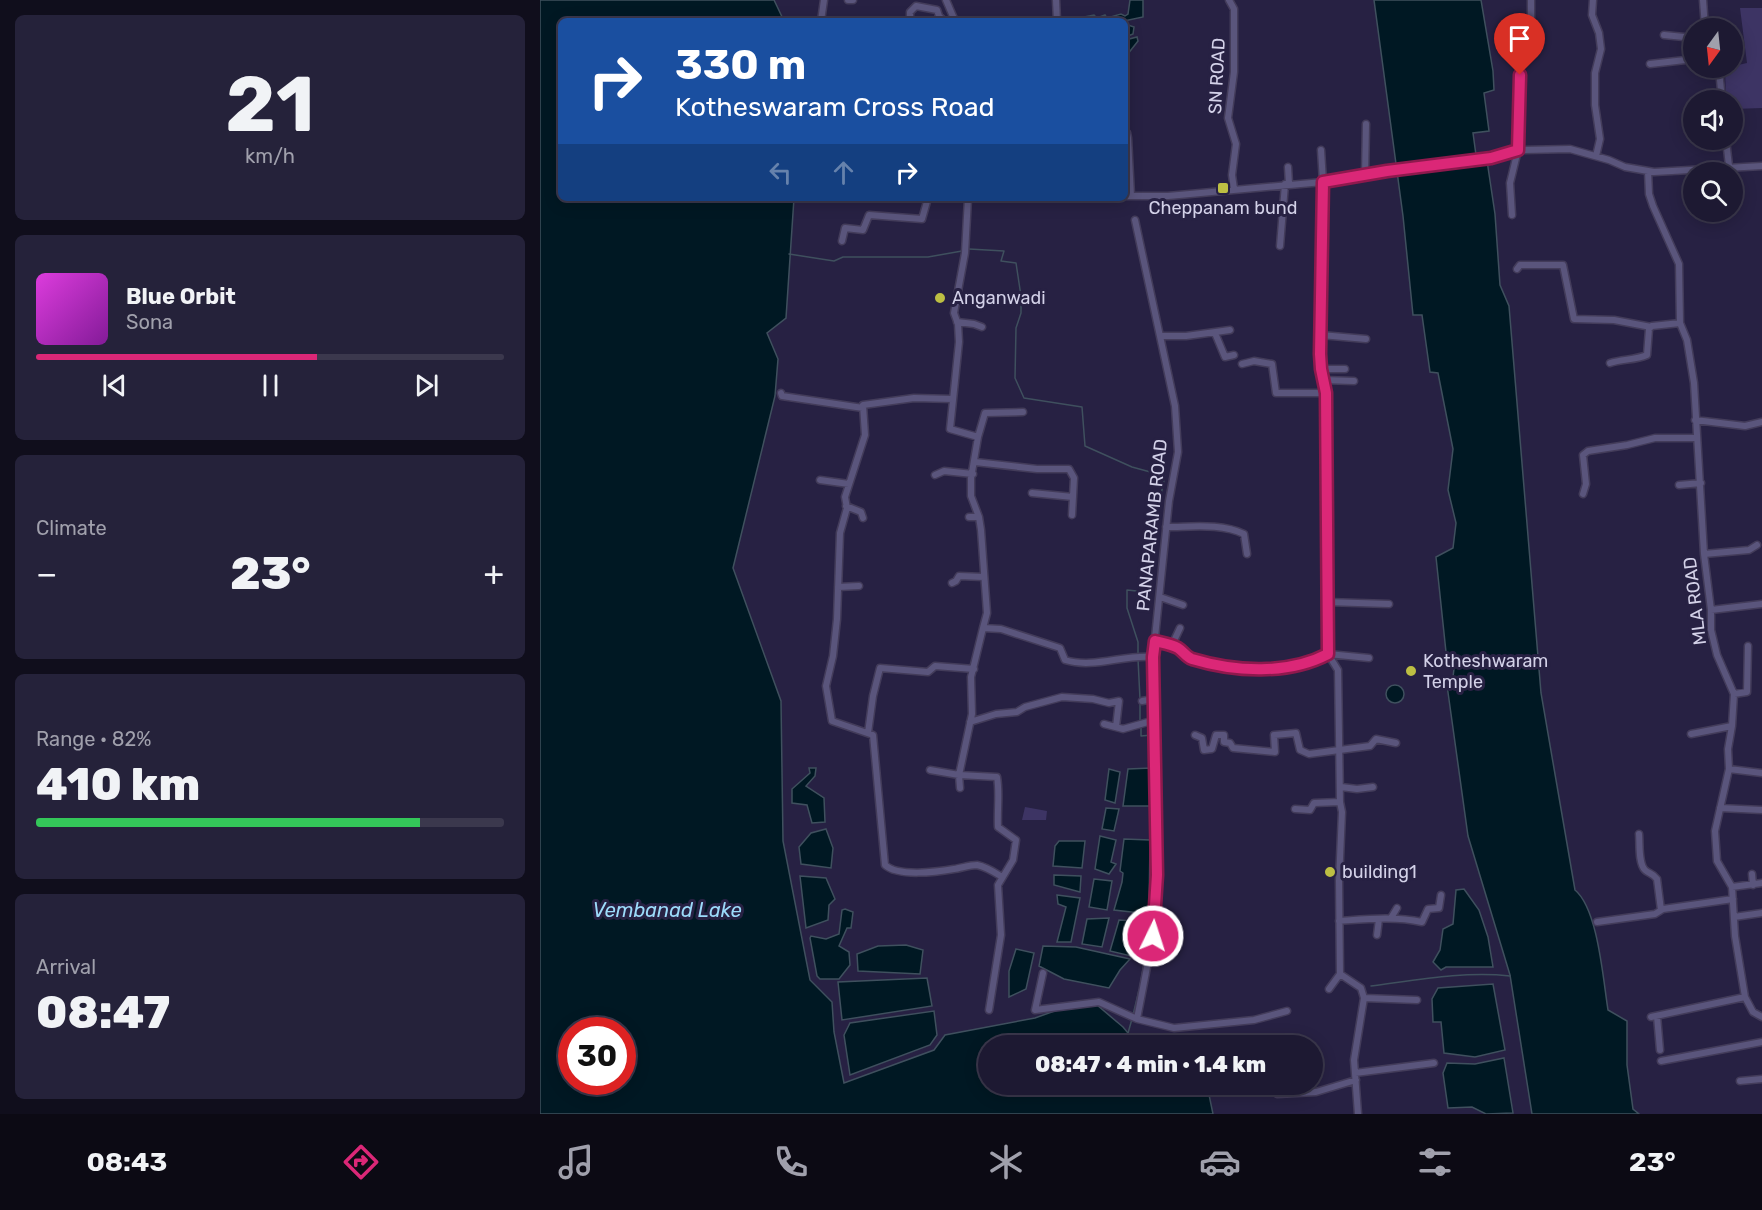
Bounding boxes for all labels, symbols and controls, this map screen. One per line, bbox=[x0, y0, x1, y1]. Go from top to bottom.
pin bbox=[1494, 13, 1545, 75]
north arrow bbox=[1683, 18, 1743, 78]
map controls bbox=[1683, 18, 1743, 222]
icon: arrive bbox=[1503, 22, 1536, 55]
street label: SN ROAD bbox=[1204, 37, 1230, 115]
text: 330 m bbox=[675, 40, 806, 90]
icon: right bbox=[576, 42, 654, 120]
text: 21 bbox=[225, 58, 315, 151]
button: sound bbox=[1683, 90, 1743, 150]
text: Kotheswaram Cross Road bbox=[675, 91, 995, 123]
text: km/h bbox=[245, 144, 295, 168]
icon: left bbox=[764, 156, 797, 189]
icon: ahead bbox=[827, 156, 860, 189]
icon: right bbox=[890, 156, 923, 189]
button: search bbox=[1683, 162, 1743, 222]
marker: Cheppanam bund bbox=[1216, 181, 1230, 195]
place label: Cheppanam bund bbox=[1149, 197, 1297, 219]
text: Blue Orbit bbox=[126, 283, 236, 310]
place label: Anganwadi bbox=[952, 287, 1046, 309]
marker: Anganwadi bbox=[933, 291, 947, 305]
text: Sona bbox=[126, 310, 173, 334]
icon: previous bbox=[98, 369, 131, 402]
icon: pause bbox=[254, 369, 287, 402]
icon: next bbox=[410, 369, 443, 402]
street label: PANAPARAMB ROAD bbox=[1132, 438, 1172, 612]
text: Climate bbox=[36, 516, 107, 540]
text: 23° bbox=[230, 547, 311, 600]
text: − bbox=[36, 554, 57, 593]
text: + bbox=[483, 554, 504, 593]
street label: MLA ROAD bbox=[1679, 556, 1711, 646]
place label: Kotheshwaram Temple bbox=[1423, 650, 1548, 693]
marker: Kotheshwaram Temple bbox=[1404, 664, 1418, 678]
text: Range · 82% bbox=[36, 727, 151, 751]
text: 410 km bbox=[36, 758, 200, 811]
place label: building1 bbox=[1342, 861, 1417, 883]
marker: building1 bbox=[1323, 865, 1337, 879]
water label: Vembanad Lake bbox=[592, 898, 742, 922]
position arrow bbox=[1121, 904, 1185, 968]
text: Arrival bbox=[36, 955, 96, 979]
text: 08:47 bbox=[36, 986, 170, 1039]
speed limit sign: 30 bbox=[558, 1017, 636, 1095]
text: 08:47 · 4 min · 1.4 km bbox=[1035, 1051, 1266, 1078]
icon: directions bbox=[340, 1141, 382, 1183]
icon: music bbox=[555, 1141, 597, 1183]
icon: phone bbox=[770, 1141, 812, 1183]
icon: climate bbox=[985, 1141, 1027, 1183]
icon: car bbox=[1199, 1141, 1241, 1183]
icon: filters bbox=[1414, 1141, 1456, 1183]
text: 08:43 bbox=[86, 1146, 167, 1178]
text: 23° bbox=[1629, 1146, 1676, 1178]

